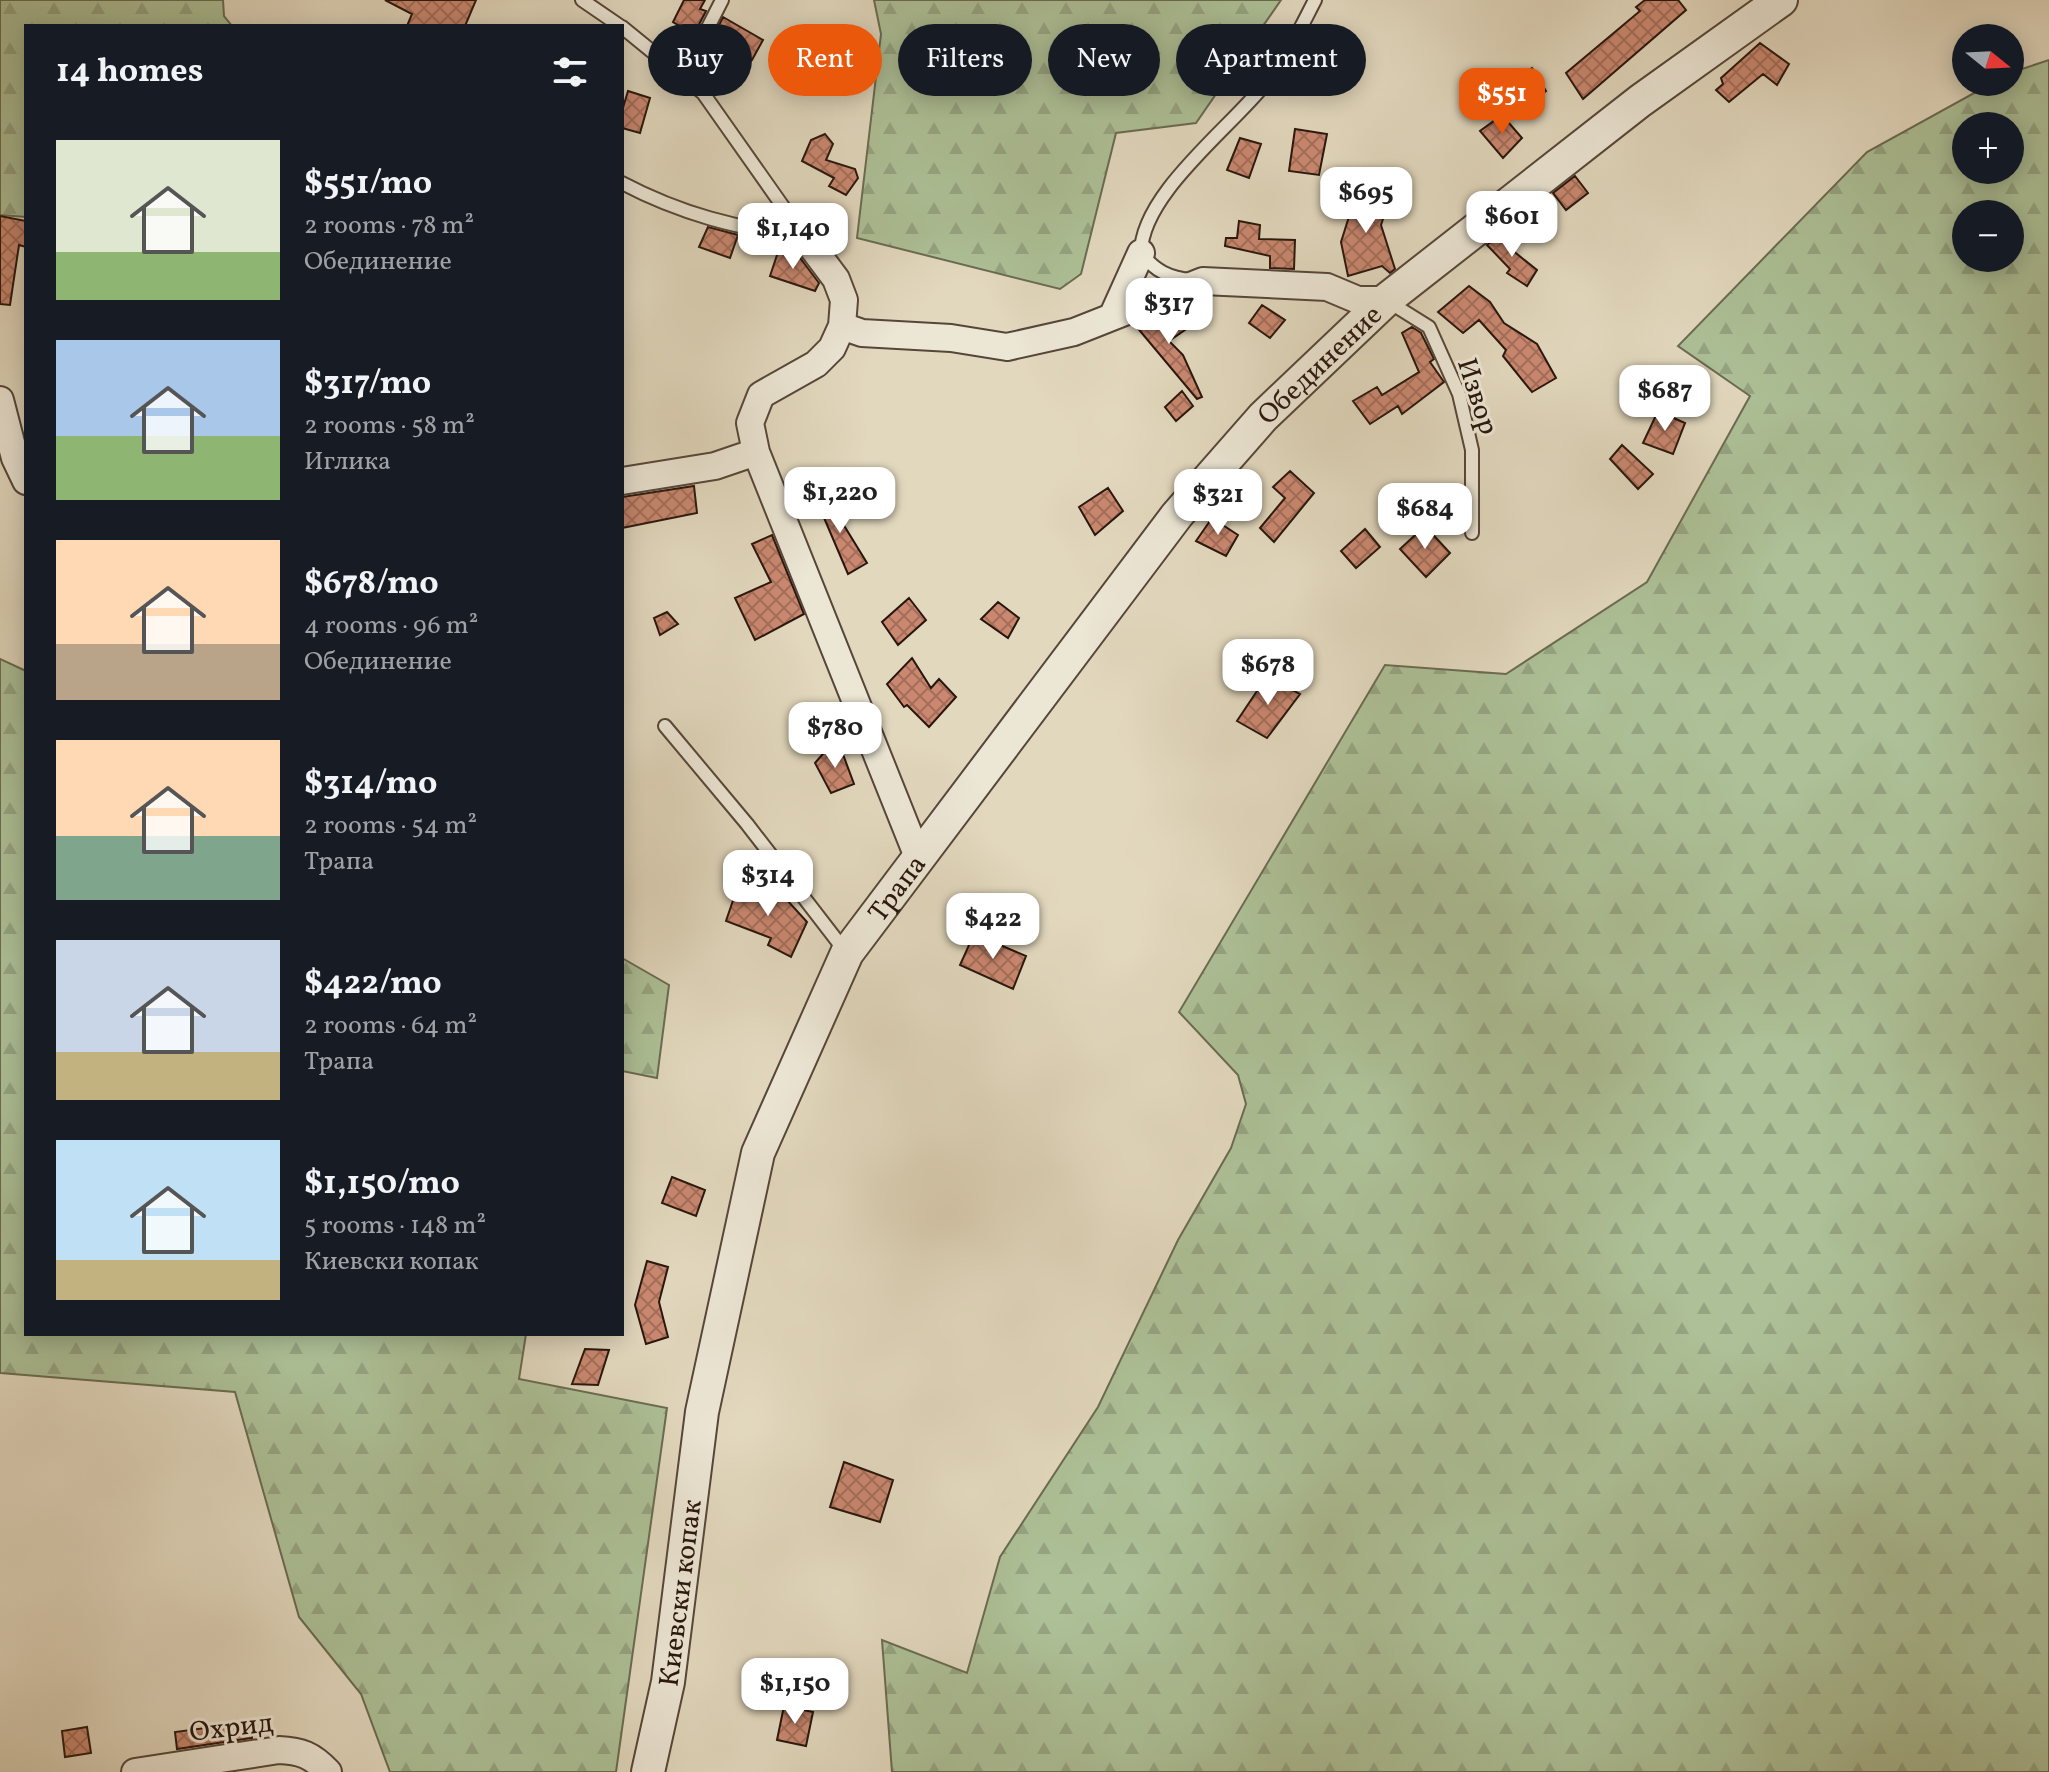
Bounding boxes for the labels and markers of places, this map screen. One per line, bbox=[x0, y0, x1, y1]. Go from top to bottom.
pin: $551 bbox=[1455, 68, 1549, 136]
pin: $695 bbox=[1319, 167, 1413, 235]
pin: $601 bbox=[1465, 191, 1559, 259]
pin: $1,140 bbox=[728, 203, 858, 271]
pin: $317 bbox=[1122, 278, 1216, 346]
pin: $687 bbox=[1618, 365, 1712, 433]
pin: $1,220 bbox=[775, 467, 905, 535]
pin: $321 bbox=[1171, 469, 1265, 537]
pin: $684 bbox=[1378, 483, 1472, 551]
pin: $678 bbox=[1221, 639, 1315, 707]
pin: $780 bbox=[788, 702, 882, 770]
pin: $314 bbox=[721, 850, 815, 918]
pin: $422 bbox=[946, 893, 1040, 961]
pin: $1,150 bbox=[730, 1658, 860, 1726]

